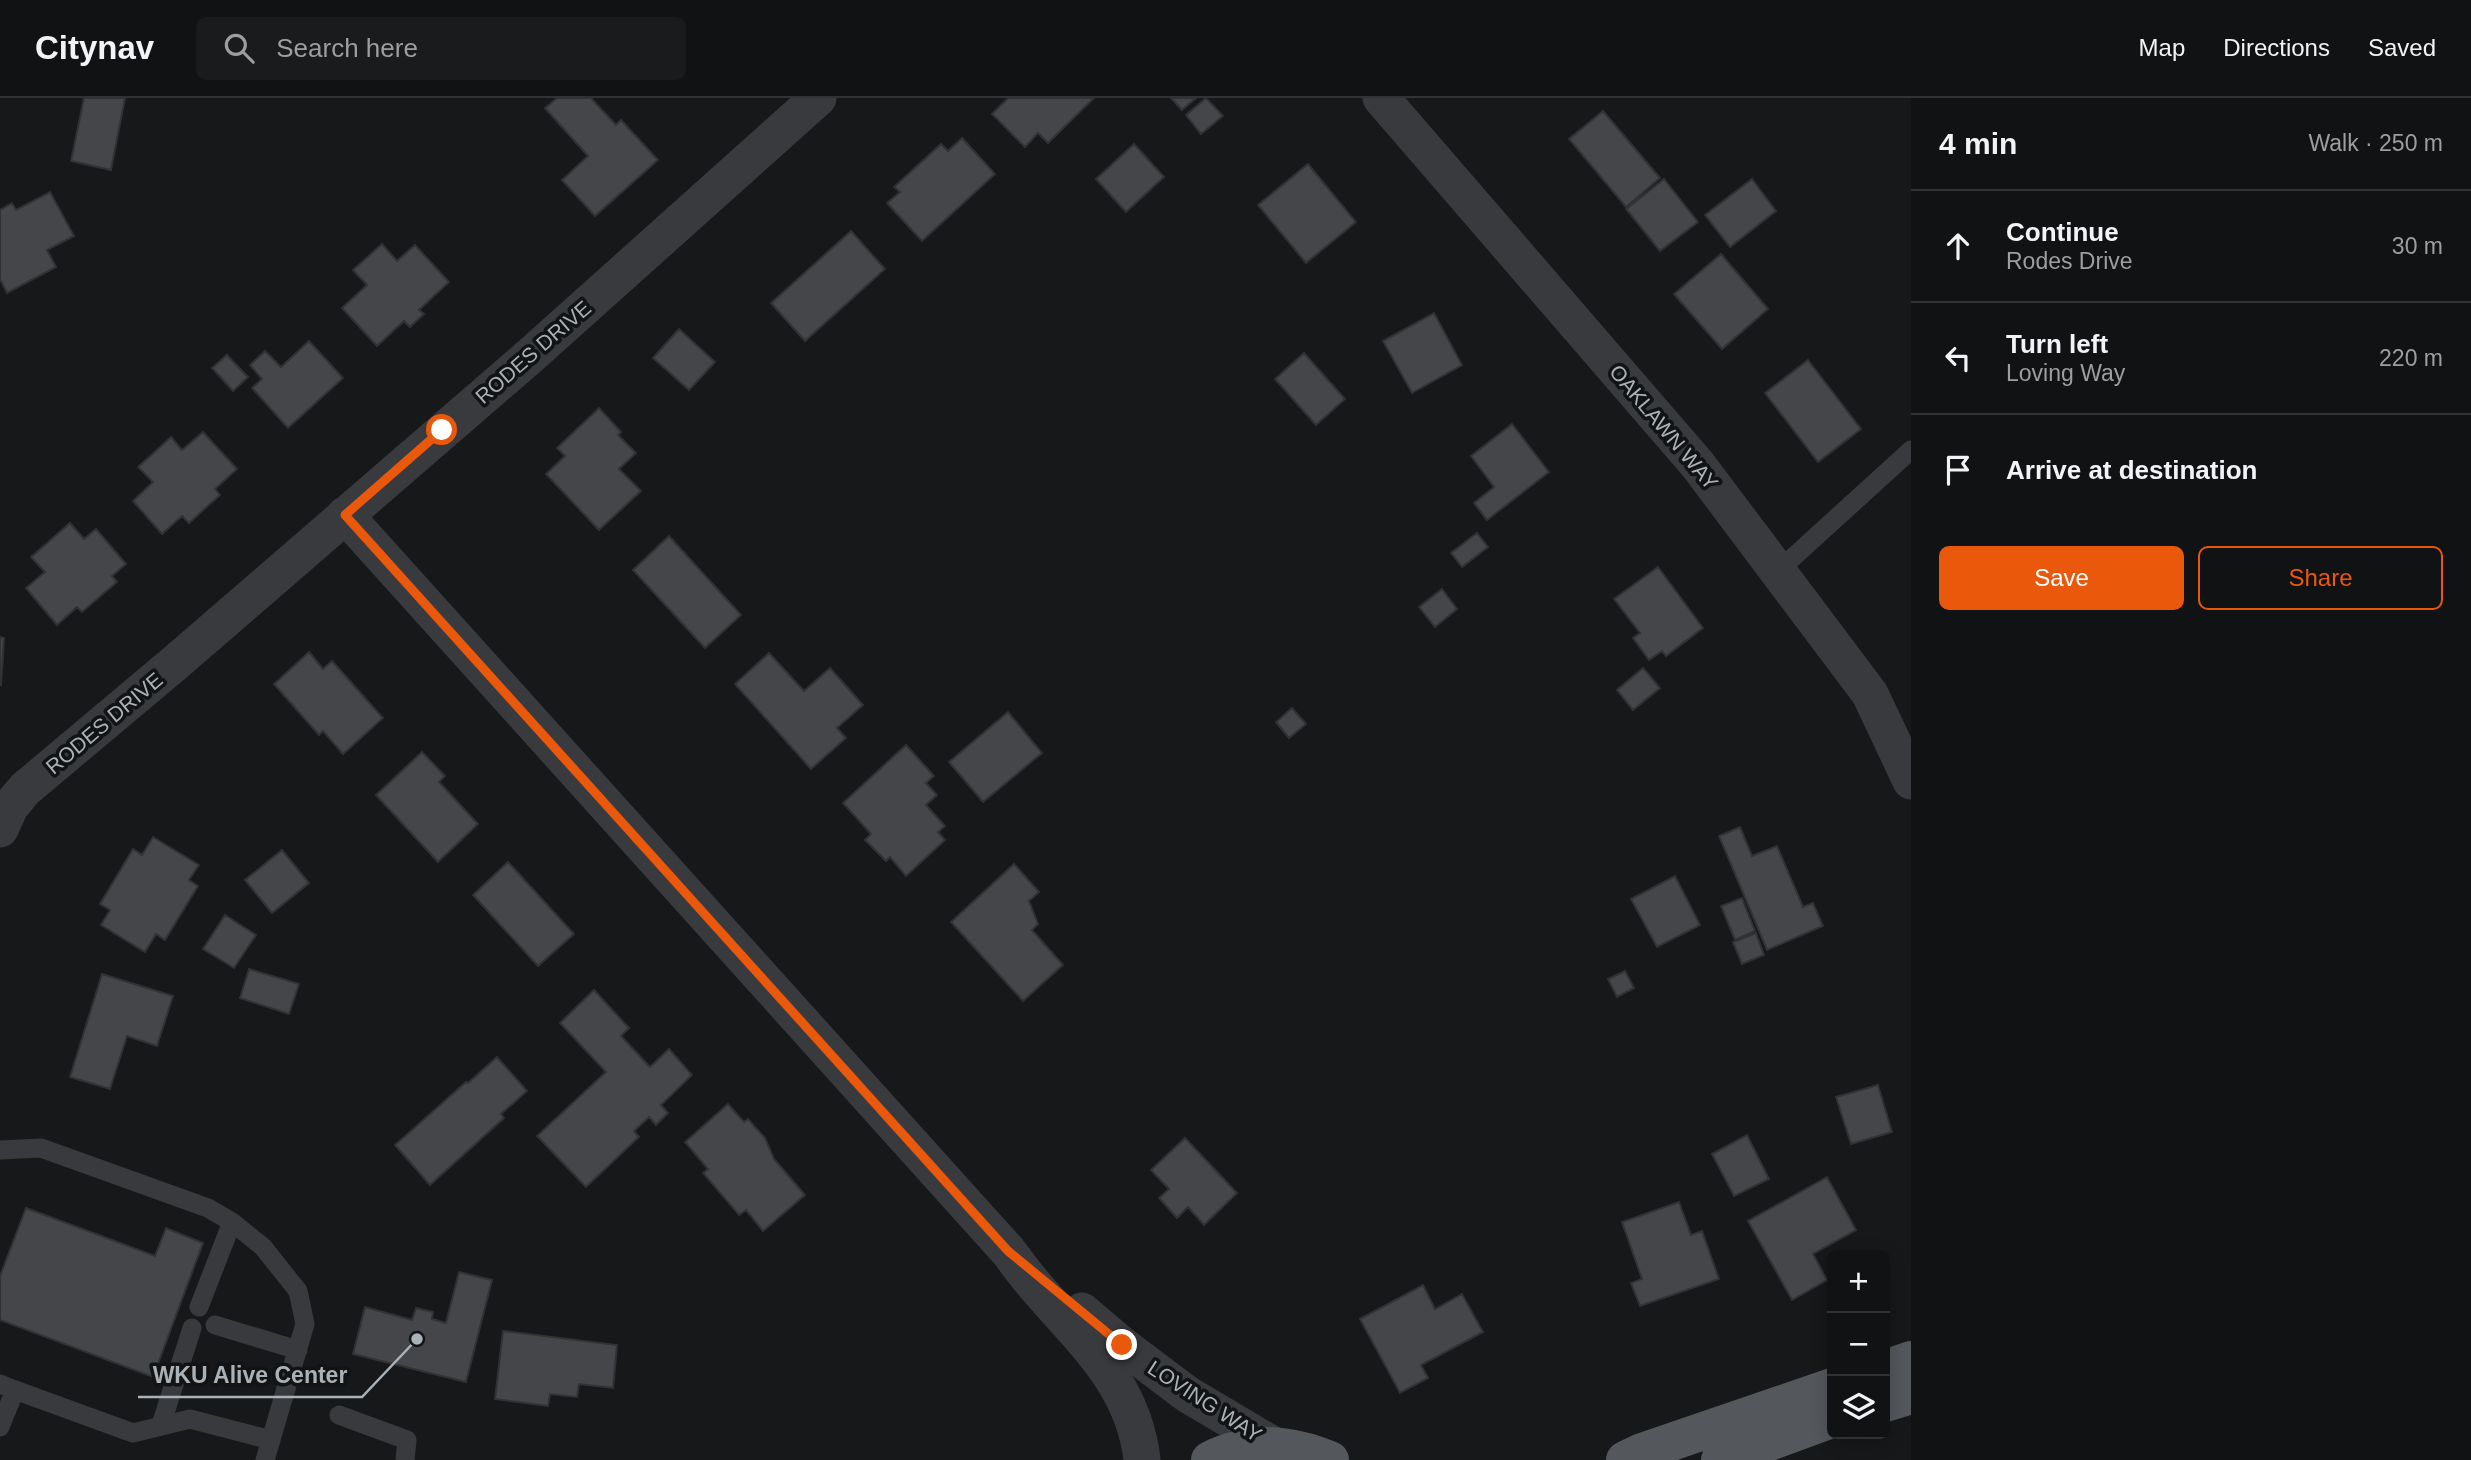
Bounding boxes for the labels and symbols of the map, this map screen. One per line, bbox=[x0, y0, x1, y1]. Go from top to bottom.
street label: RODES DRIVE bbox=[471, 296, 595, 408]
street label: OAKLAWN WAY bbox=[1605, 360, 1723, 494]
route start bbox=[426, 414, 457, 445]
street label: RODES DRIVE bbox=[41, 668, 167, 778]
route end bbox=[1106, 1329, 1137, 1360]
callout: WKU Alive Center bbox=[138, 1353, 362, 1397]
street label: LOVING WAY bbox=[1144, 1356, 1266, 1446]
text: WKU Alive Center bbox=[153, 1362, 347, 1388]

